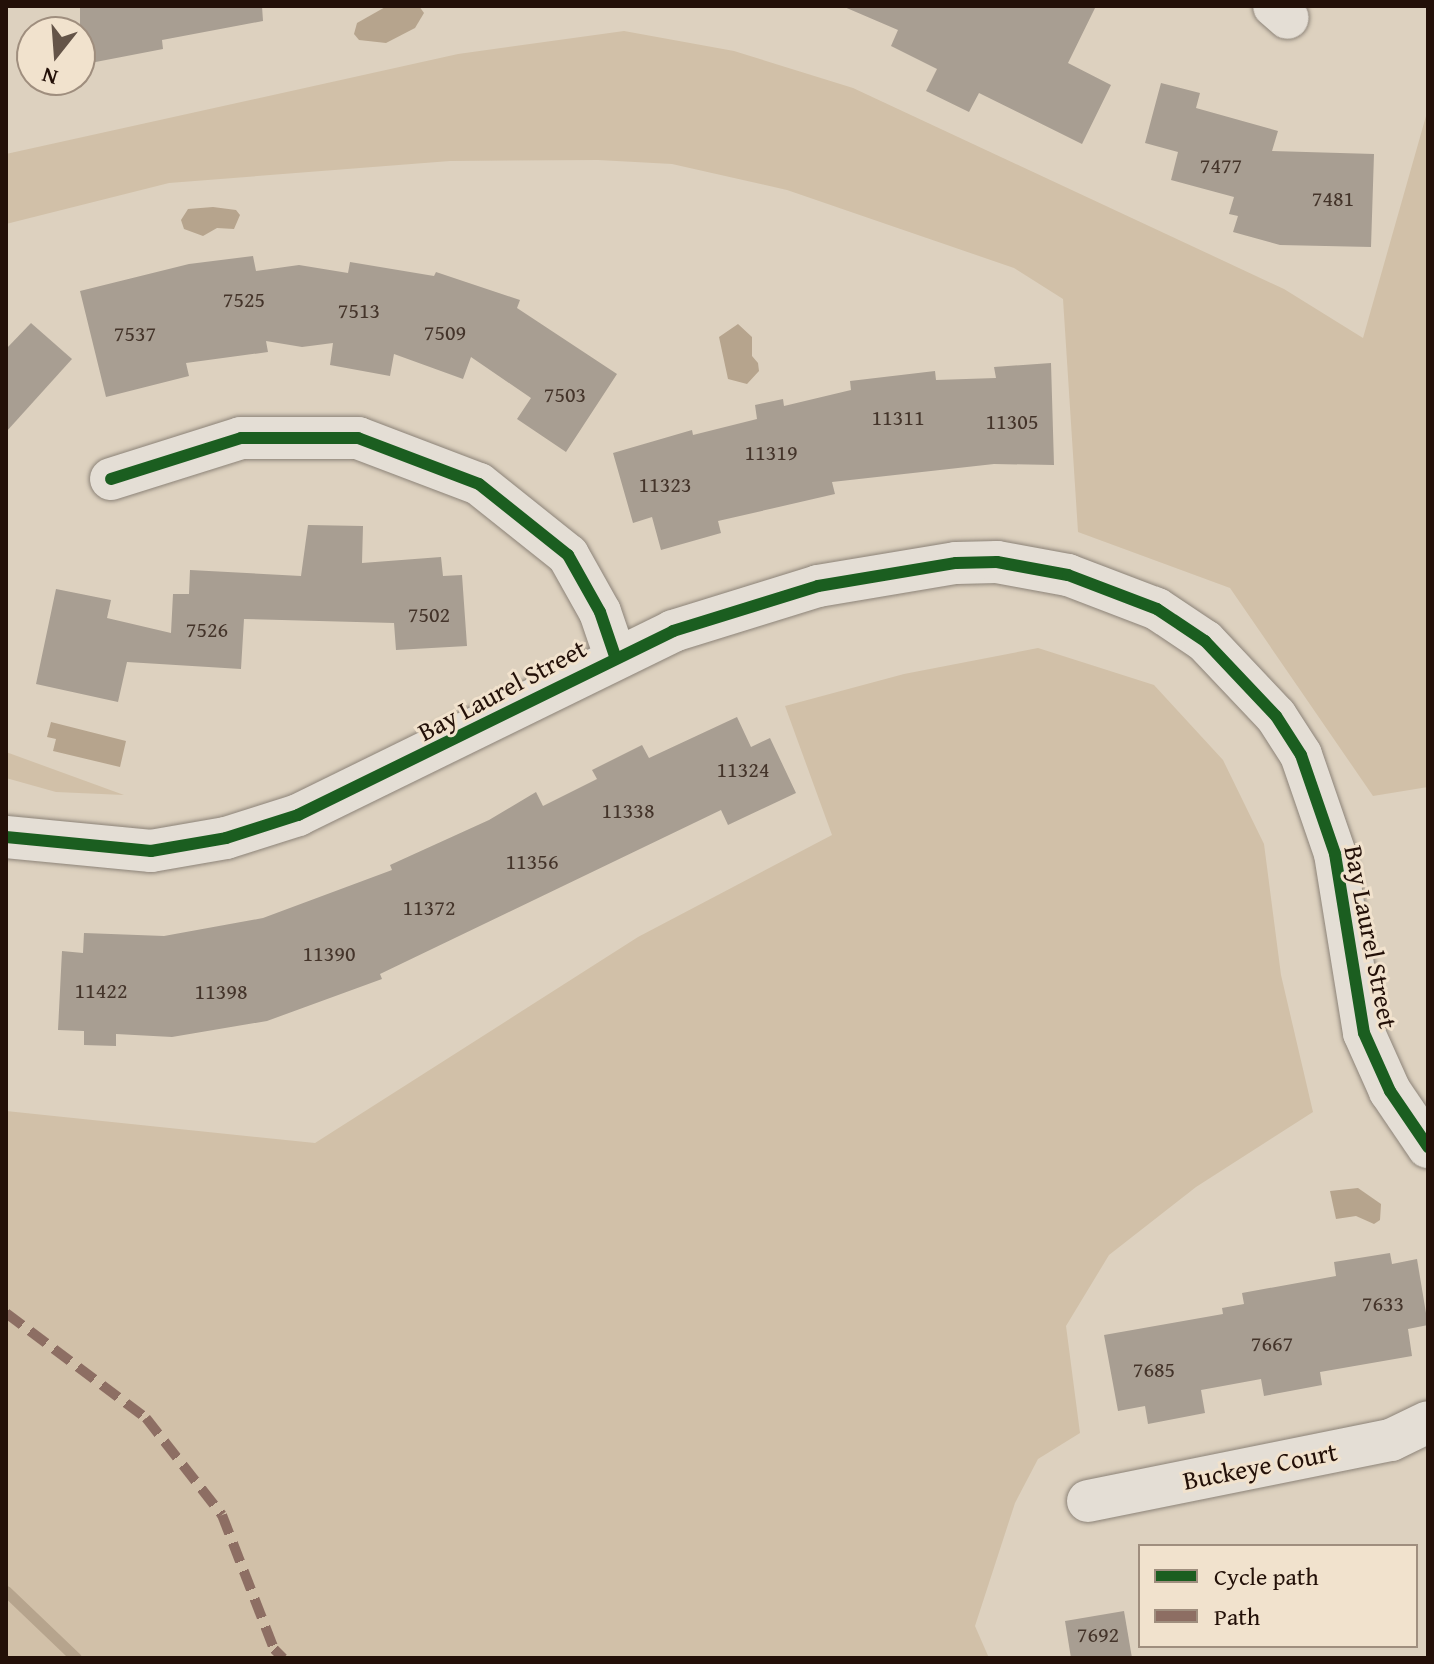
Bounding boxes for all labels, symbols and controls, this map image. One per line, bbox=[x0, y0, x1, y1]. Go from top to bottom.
north arrow bbox=[16, 16, 96, 96]
text: N bbox=[38, 60, 61, 94]
house number: 7477 bbox=[1200, 153, 1242, 179]
house number: 7481 bbox=[1312, 186, 1354, 212]
house number: 7525 bbox=[223, 287, 265, 313]
house number: 7513 bbox=[338, 298, 380, 324]
house number: 7509 bbox=[424, 320, 466, 346]
house number: 7537 bbox=[114, 321, 156, 347]
house number: 7503 bbox=[544, 382, 586, 408]
house number: 11311 bbox=[872, 405, 924, 431]
house number: 11305 bbox=[986, 409, 1038, 435]
house number: 11319 bbox=[745, 440, 797, 466]
house number: 11323 bbox=[639, 472, 691, 498]
house number: 7502 bbox=[408, 602, 450, 628]
house number: 7526 bbox=[186, 617, 228, 643]
street label: Bay Laurel Street bbox=[413, 633, 591, 747]
house number: 11324 bbox=[717, 757, 769, 783]
house number: 11338 bbox=[602, 798, 654, 824]
street label: Bay Laurel Street bbox=[1338, 843, 1404, 1031]
house number: 11356 bbox=[506, 849, 558, 875]
house number: 11372 bbox=[403, 895, 455, 921]
house number: 11390 bbox=[303, 941, 355, 967]
house number: 11422 bbox=[75, 978, 127, 1004]
house number: 11398 bbox=[195, 979, 247, 1005]
house number: 7633 bbox=[1362, 1291, 1404, 1317]
house number: 7667 bbox=[1251, 1331, 1293, 1357]
house number: 7685 bbox=[1133, 1357, 1175, 1383]
street label: Buckeye Court bbox=[1180, 1436, 1340, 1496]
legend bbox=[1138, 1544, 1418, 1648]
text: Cycle path bbox=[1214, 1559, 1319, 1594]
text: Path bbox=[1214, 1599, 1260, 1634]
house number: 7692 bbox=[1077, 1622, 1119, 1648]

